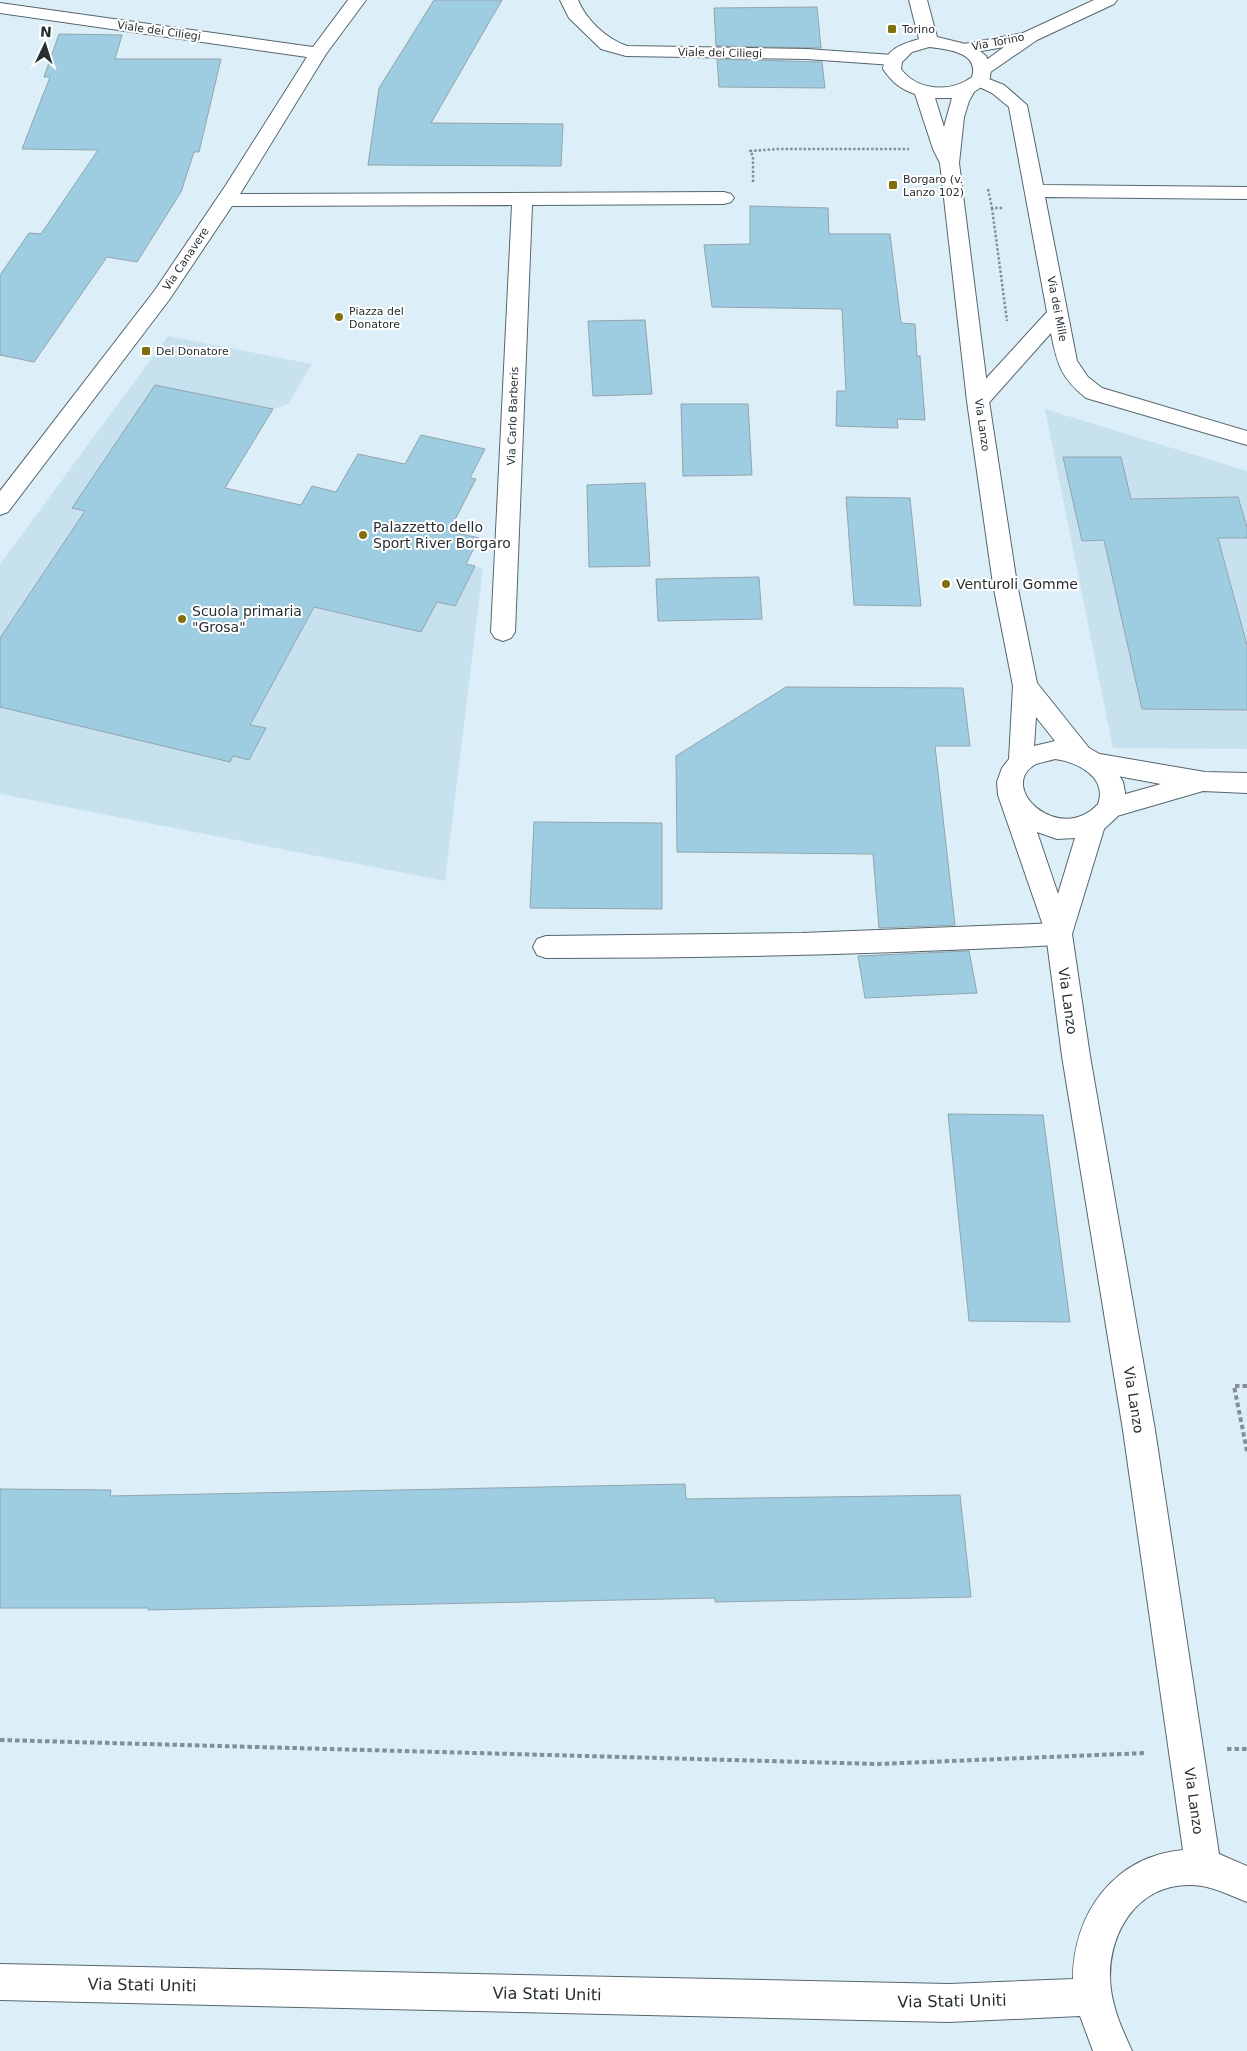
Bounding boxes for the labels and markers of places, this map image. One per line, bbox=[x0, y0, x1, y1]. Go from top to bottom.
marker: Torino bbox=[886, 23, 898, 35]
place label: Torino bbox=[901, 23, 935, 36]
place label: Borgaro (v. Lanzo 102) bbox=[903, 173, 964, 199]
marker: Borgaro (v. Lanzo 102) bbox=[887, 179, 899, 191]
place label: Piazza del Donatore bbox=[349, 305, 404, 331]
marker: Piazza del Donatore bbox=[333, 311, 345, 323]
marker: Del Donatore bbox=[140, 345, 152, 357]
place label: Del Donatore bbox=[156, 345, 229, 358]
place label: Palazzetto dello Sport River Borgaro bbox=[373, 519, 511, 551]
marker: Palazzetto dello Sport River Borgaro bbox=[357, 529, 369, 541]
place label: Venturoli Gomme bbox=[956, 576, 1078, 592]
marker: Venturoli Gomme bbox=[940, 578, 952, 590]
place label: Scuola primaria "Grosa" bbox=[192, 603, 302, 635]
marker: Scuola primaria "Grosa" bbox=[176, 613, 188, 625]

